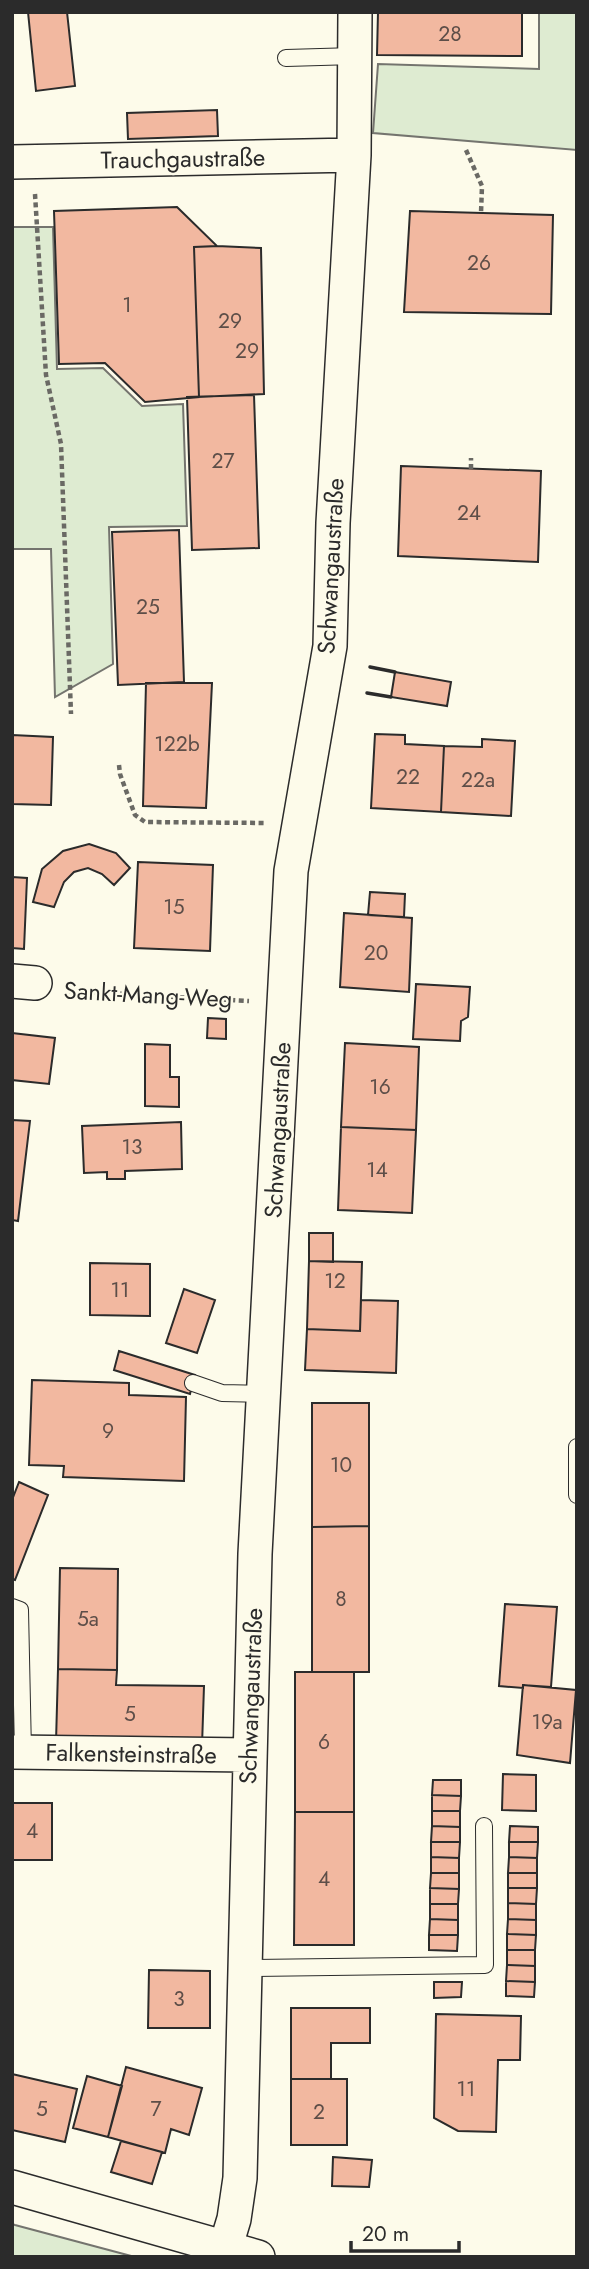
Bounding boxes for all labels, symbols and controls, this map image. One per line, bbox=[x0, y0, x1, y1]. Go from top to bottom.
house number: 28 bbox=[438, 19, 462, 49]
street label: Trauchgaustraße bbox=[100, 140, 266, 177]
house number: 26 bbox=[467, 248, 491, 278]
house number: 1 bbox=[122, 290, 132, 320]
house number: 29 bbox=[218, 306, 242, 336]
house number: 29 bbox=[235, 336, 259, 366]
house number: 27 bbox=[212, 446, 234, 476]
street label: Schwangaustraße bbox=[308, 477, 353, 655]
house number: 24 bbox=[457, 498, 481, 528]
house number: 25 bbox=[136, 592, 160, 622]
house number: 122b bbox=[154, 729, 200, 759]
house number: 22 bbox=[396, 762, 420, 792]
house number: 22a bbox=[461, 765, 495, 795]
house number: 15 bbox=[163, 892, 185, 922]
house number: 20 bbox=[364, 938, 388, 968]
street label: Sankt-Mang-Weg bbox=[63, 973, 233, 1016]
street label: Schwangaustraße bbox=[255, 1041, 300, 1219]
house number: 16 bbox=[369, 1072, 391, 1102]
house number: 13 bbox=[122, 1132, 142, 1162]
house number: 14 bbox=[366, 1155, 388, 1185]
house number: 12 bbox=[324, 1266, 346, 1296]
house number: 11 bbox=[111, 1275, 129, 1305]
house number: 9 bbox=[102, 1416, 114, 1446]
house number: 10 bbox=[330, 1450, 352, 1480]
house number: 8 bbox=[335, 1584, 347, 1614]
house number: 5a bbox=[77, 1604, 99, 1634]
street label: Schwangaustraße bbox=[230, 1607, 271, 1785]
house number: 5 bbox=[124, 1699, 136, 1729]
house number: 19a bbox=[531, 1707, 563, 1737]
house number: 6 bbox=[318, 1727, 330, 1757]
street label: Falkensteinstraße bbox=[45, 1735, 217, 1772]
house number: 4 bbox=[26, 1816, 38, 1846]
house number: 4 bbox=[318, 1864, 330, 1894]
house number: 3 bbox=[173, 1984, 185, 2014]
house number: 11 bbox=[457, 2074, 475, 2104]
house number: 5 bbox=[36, 2094, 48, 2124]
house number: 7 bbox=[150, 2094, 162, 2124]
house number: 2 bbox=[313, 2097, 325, 2127]
scale bar bbox=[351, 2210, 460, 2254]
text: 20 m bbox=[362, 2219, 409, 2249]

